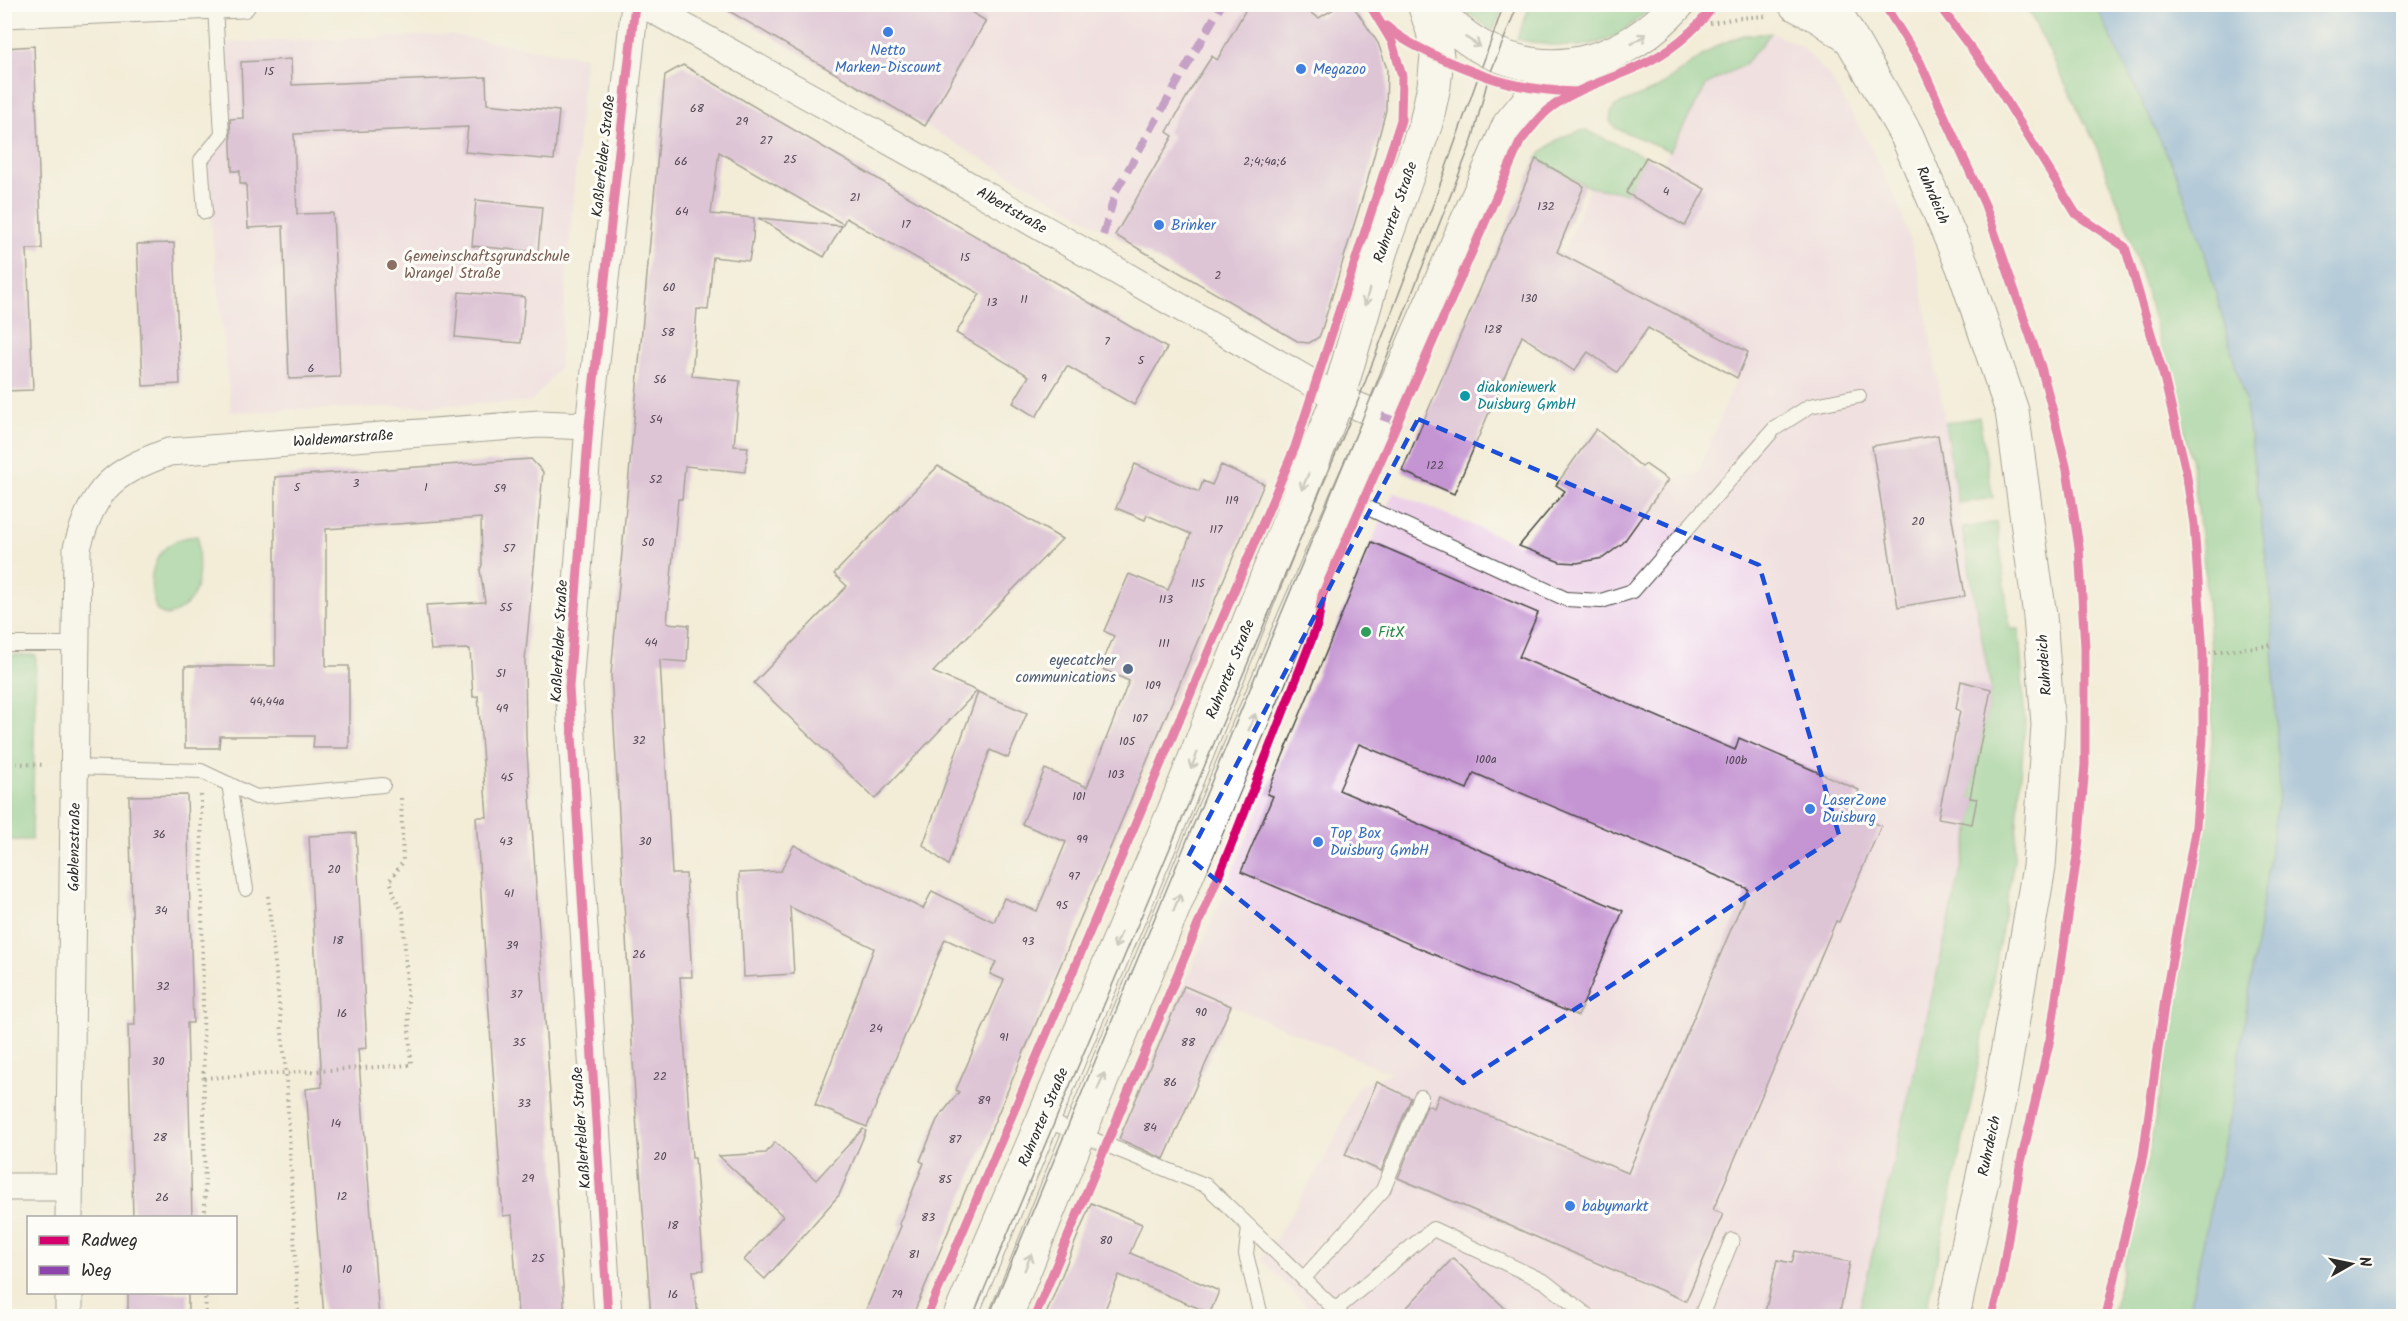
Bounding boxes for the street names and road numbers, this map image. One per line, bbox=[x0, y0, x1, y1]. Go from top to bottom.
street label: Kaßlerfelder Straße bbox=[586, 94, 622, 218]
street label: Ruhrorter Straße bbox=[1367, 158, 1425, 266]
street label: Ruhrdeich bbox=[1909, 162, 1955, 228]
street label: Albertstraße bbox=[972, 181, 1051, 241]
street label: Waldemarstraße bbox=[292, 424, 394, 454]
street label: Kaßlerfelder Straße bbox=[545, 579, 575, 703]
street label: Ruhrorter Straße bbox=[1200, 616, 1262, 723]
street label: Ruhrdeich bbox=[2031, 633, 2059, 696]
street label: Gablenzstraße bbox=[62, 802, 88, 892]
street label: Ruhrorter Straße bbox=[1012, 1064, 1076, 1171]
street label: Kaßlerfelder Straße bbox=[566, 1066, 598, 1190]
street label: Ruhrdeich bbox=[1972, 1114, 2008, 1179]

